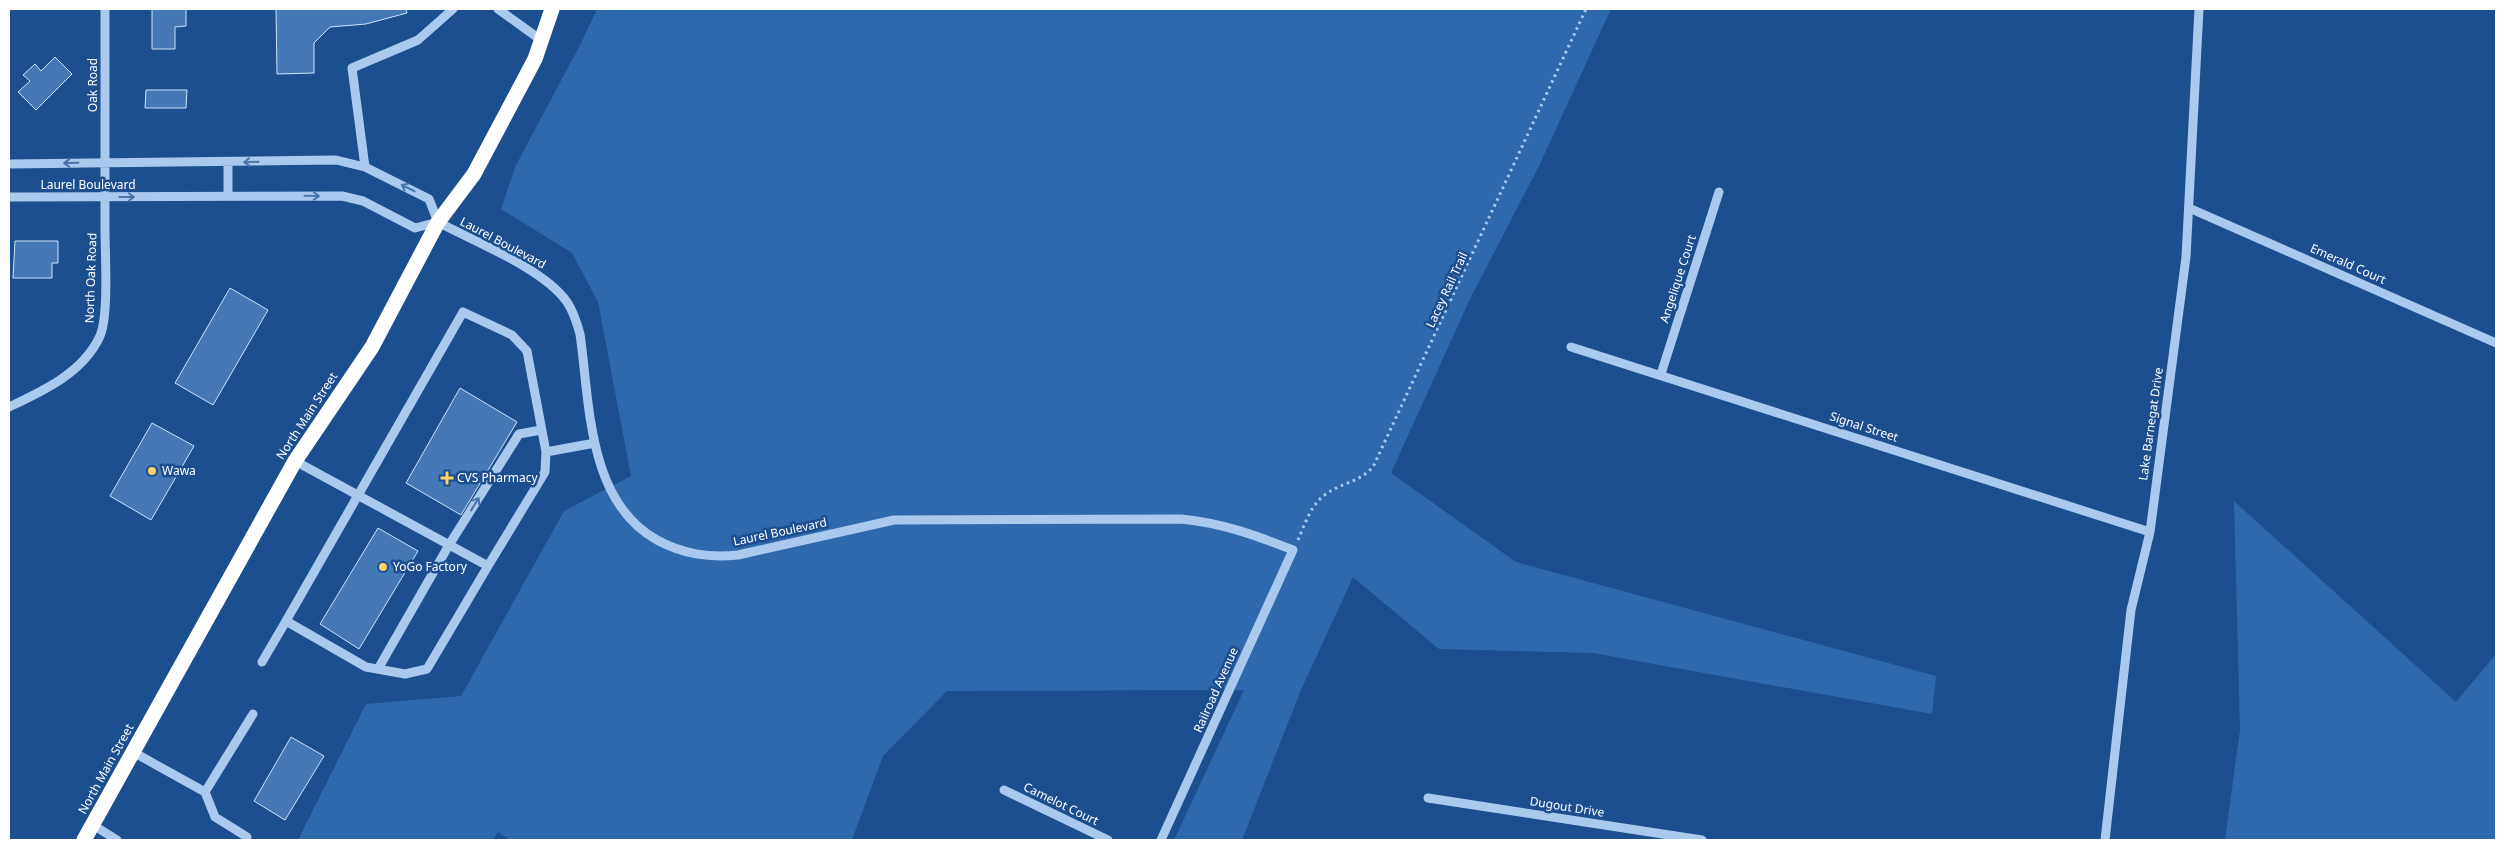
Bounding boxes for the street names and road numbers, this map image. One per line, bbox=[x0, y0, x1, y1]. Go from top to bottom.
street label: Oak Road bbox=[84, 58, 101, 112]
street label: Laurel Boulevard bbox=[40, 176, 136, 193]
street label: Laurel Boulevard bbox=[457, 213, 549, 272]
street label: North Oak Road bbox=[80, 232, 101, 324]
street label: Angelique Court bbox=[1655, 232, 1700, 325]
street label: Emerald Court bbox=[2308, 239, 2389, 288]
street label: Lacey Rail Trail bbox=[1422, 249, 1472, 330]
street label: Lake Barnegat Drive bbox=[2134, 366, 2167, 482]
street label: North Main Street bbox=[272, 368, 342, 463]
street label: Signal Street bbox=[1828, 407, 1901, 446]
street label: Laurel Boulevard bbox=[732, 513, 828, 550]
street label: Railroad Avenue bbox=[1189, 644, 1242, 735]
street label: North Main Street bbox=[74, 720, 138, 817]
street label: Camelot Court bbox=[1021, 778, 1102, 829]
street label: Dugout Drive bbox=[1529, 792, 1606, 821]

